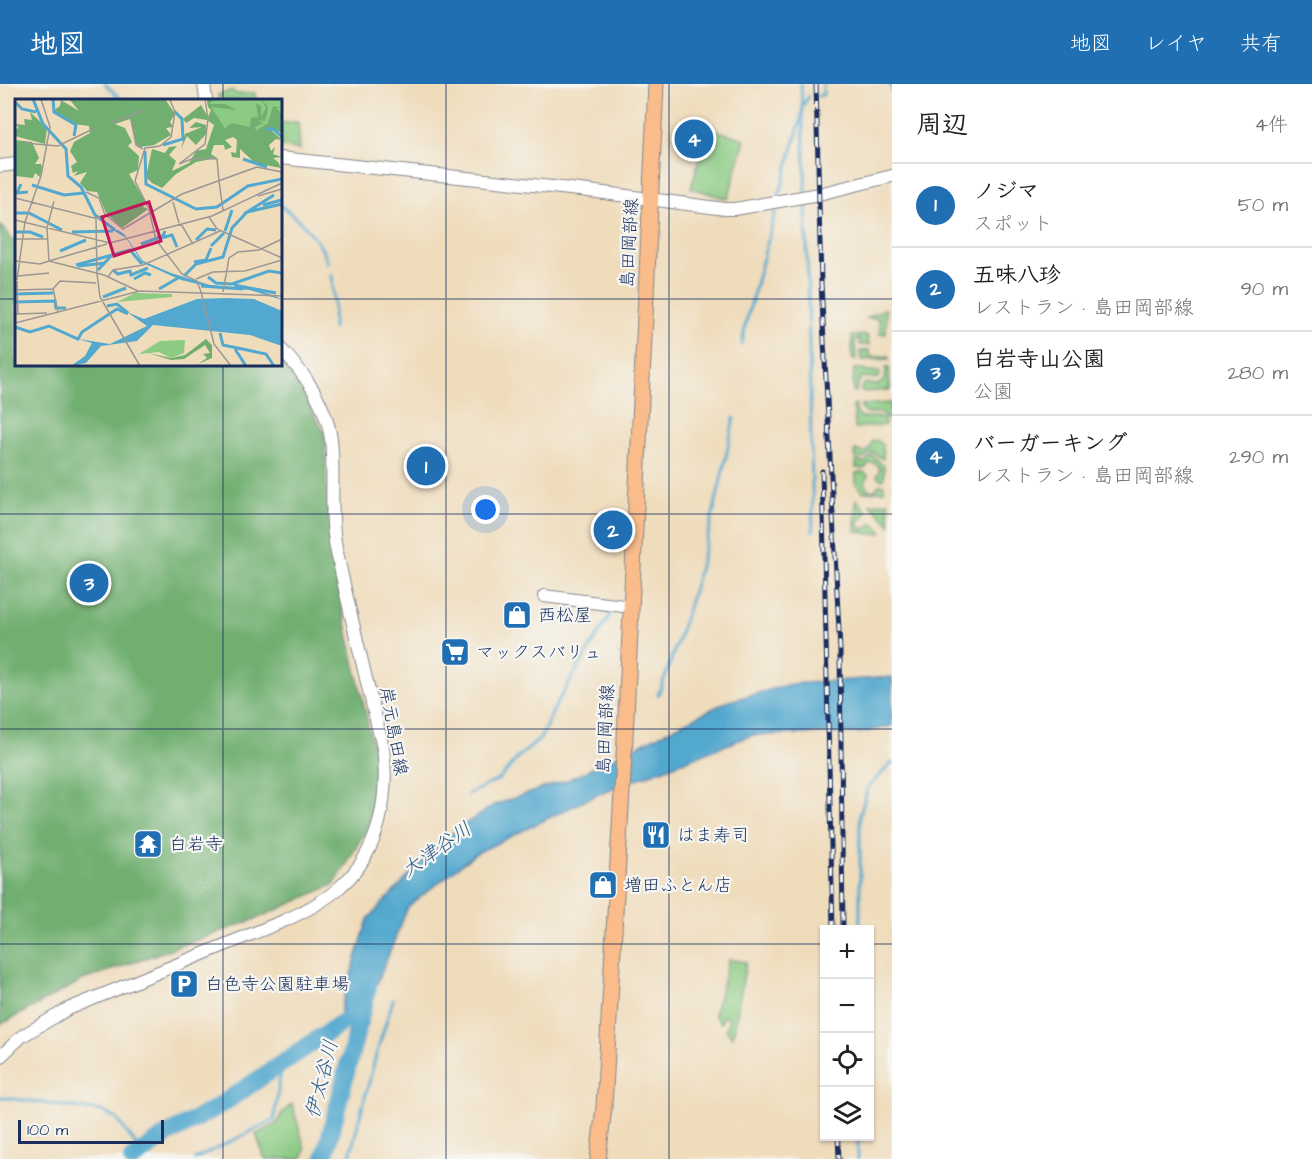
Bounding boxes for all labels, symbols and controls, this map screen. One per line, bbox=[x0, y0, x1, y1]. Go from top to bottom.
text: 地図 bbox=[30, 25, 86, 64]
text: 地図 bbox=[1070, 29, 1112, 58]
text: レイヤ bbox=[1145, 29, 1207, 58]
text: 共有 bbox=[1240, 29, 1282, 58]
inset map bbox=[15, 99, 282, 366]
text: 周辺 bbox=[916, 107, 968, 143]
text: 4件 bbox=[1254, 111, 1288, 139]
pin: 4 bbox=[674, 116, 714, 162]
text: ノジマ bbox=[973, 176, 1039, 207]
text: 1 bbox=[934, 191, 937, 219]
text: 50 m bbox=[1238, 191, 1288, 219]
street label: 島田岡部線 bbox=[615, 197, 644, 289]
text: スポット bbox=[973, 210, 1053, 238]
text: 五味八珍 bbox=[973, 260, 1061, 291]
text: 2 bbox=[930, 275, 941, 303]
text: 90 m bbox=[1240, 275, 1288, 303]
text: レストラン · 島田岡部線 bbox=[973, 294, 1193, 322]
text: 白岩寺山公園 bbox=[973, 344, 1105, 375]
text: 3 bbox=[930, 359, 941, 387]
text: 280 m bbox=[1227, 359, 1288, 387]
text: 公園 bbox=[973, 378, 1013, 406]
text: バーガーキング bbox=[973, 428, 1127, 459]
text: 4 bbox=[929, 443, 942, 471]
text: 290 m bbox=[1229, 443, 1288, 471]
pin: 1 bbox=[406, 444, 446, 488]
text: レストラン · 島田岡部線 bbox=[973, 462, 1193, 490]
your location bbox=[471, 495, 500, 524]
pin: 2 bbox=[594, 508, 632, 552]
pin: 3 bbox=[70, 560, 109, 606]
shop icon: 西松屋 bbox=[501, 599, 533, 631]
place label: 西松屋 bbox=[538, 603, 592, 628]
supermarket icon: マックスバリュ bbox=[439, 636, 471, 668]
place label: マックスバリュ bbox=[476, 640, 602, 665]
street label: 島田岡部線 bbox=[591, 683, 620, 775]
street label: 岸元島田線 bbox=[373, 685, 414, 778]
water label: 大津谷川 bbox=[396, 815, 477, 884]
restaurant icon: はま寿司 bbox=[640, 819, 672, 851]
place label: はま寿司 bbox=[677, 823, 749, 848]
temple icon: 白岩寺 bbox=[132, 828, 164, 860]
place label: 白岩寺 bbox=[169, 832, 223, 857]
shop icon: 増田ふとん店 bbox=[587, 869, 619, 901]
place label: 増田ふとん店 bbox=[624, 873, 732, 898]
map controls bbox=[820, 925, 874, 1141]
button: + bbox=[820, 925, 874, 979]
parking icon: 白色寺公園駐車場 bbox=[168, 968, 200, 1000]
place label: 白色寺公園駐車場 bbox=[205, 972, 349, 997]
button: − bbox=[820, 979, 874, 1033]
button: locate bbox=[820, 1033, 874, 1087]
water label: 伊太谷川 bbox=[299, 1037, 345, 1121]
button: layers bbox=[820, 1087, 874, 1141]
scale bar bbox=[18, 1117, 164, 1144]
text: 100 m bbox=[27, 1119, 68, 1141]

